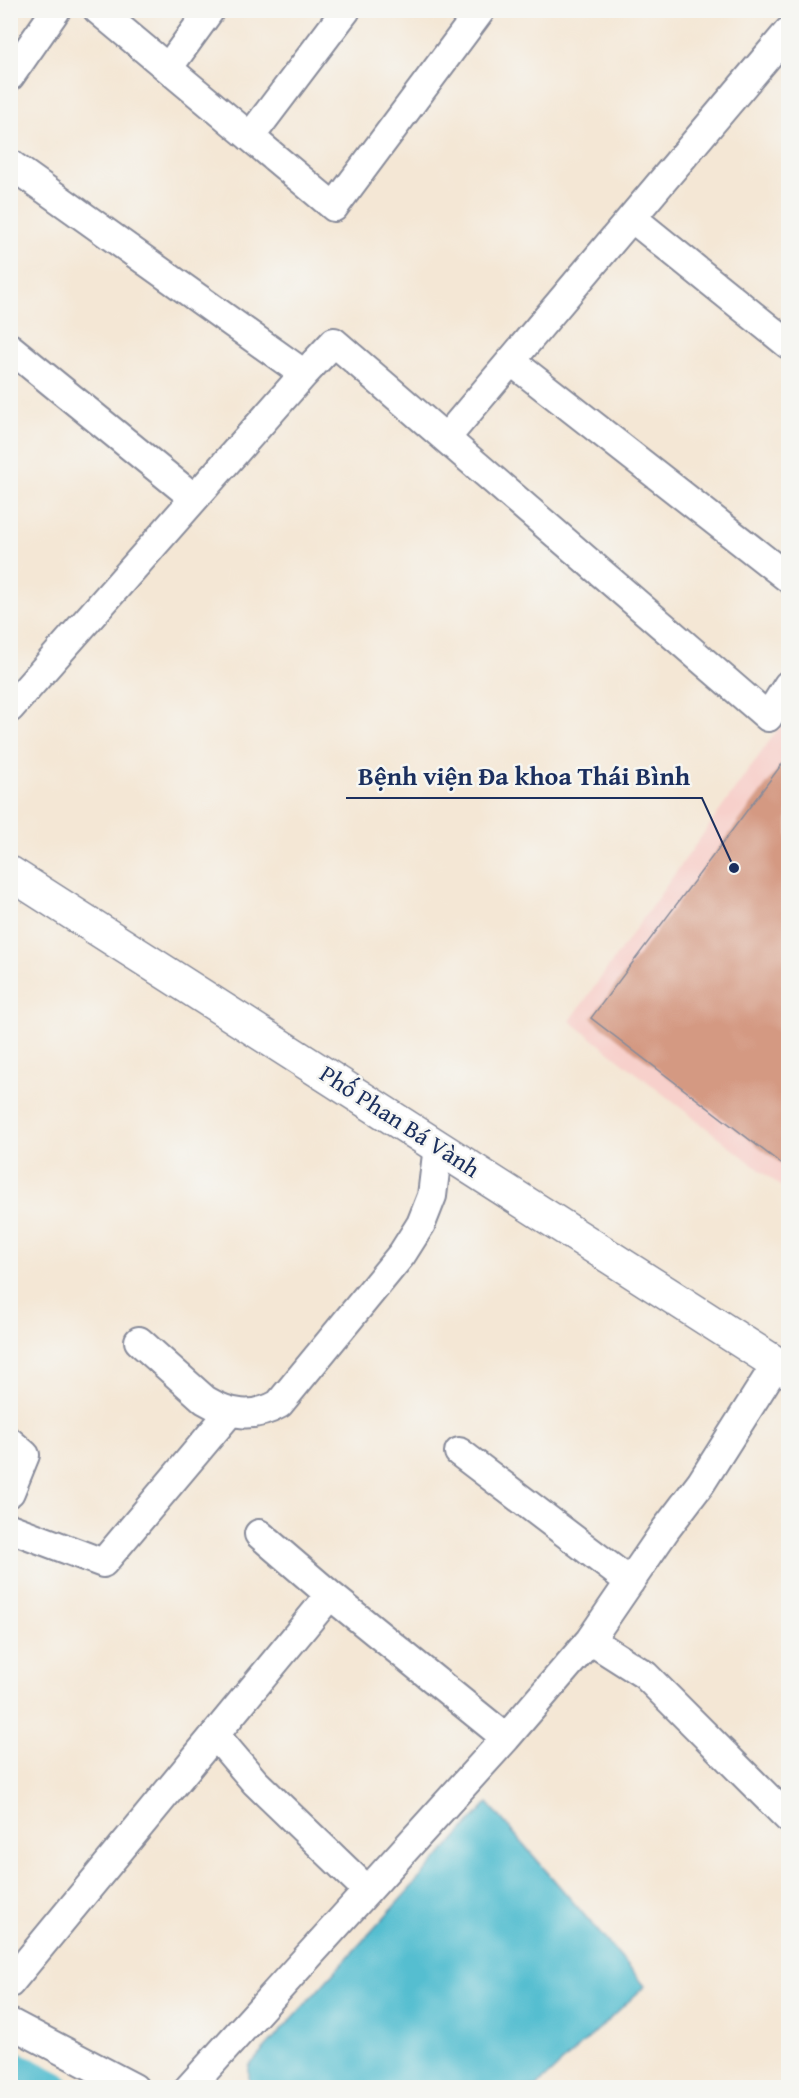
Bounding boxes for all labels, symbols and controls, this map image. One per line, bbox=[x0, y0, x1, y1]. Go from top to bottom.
callout: Bệnh viện Đa khoa Thái Bình bbox=[346, 754, 702, 798]
text: Bệnh viện Đa khoa Thái Bình bbox=[358, 756, 691, 795]
street label: Phố Phan Bá Vành bbox=[313, 1056, 487, 1186]

